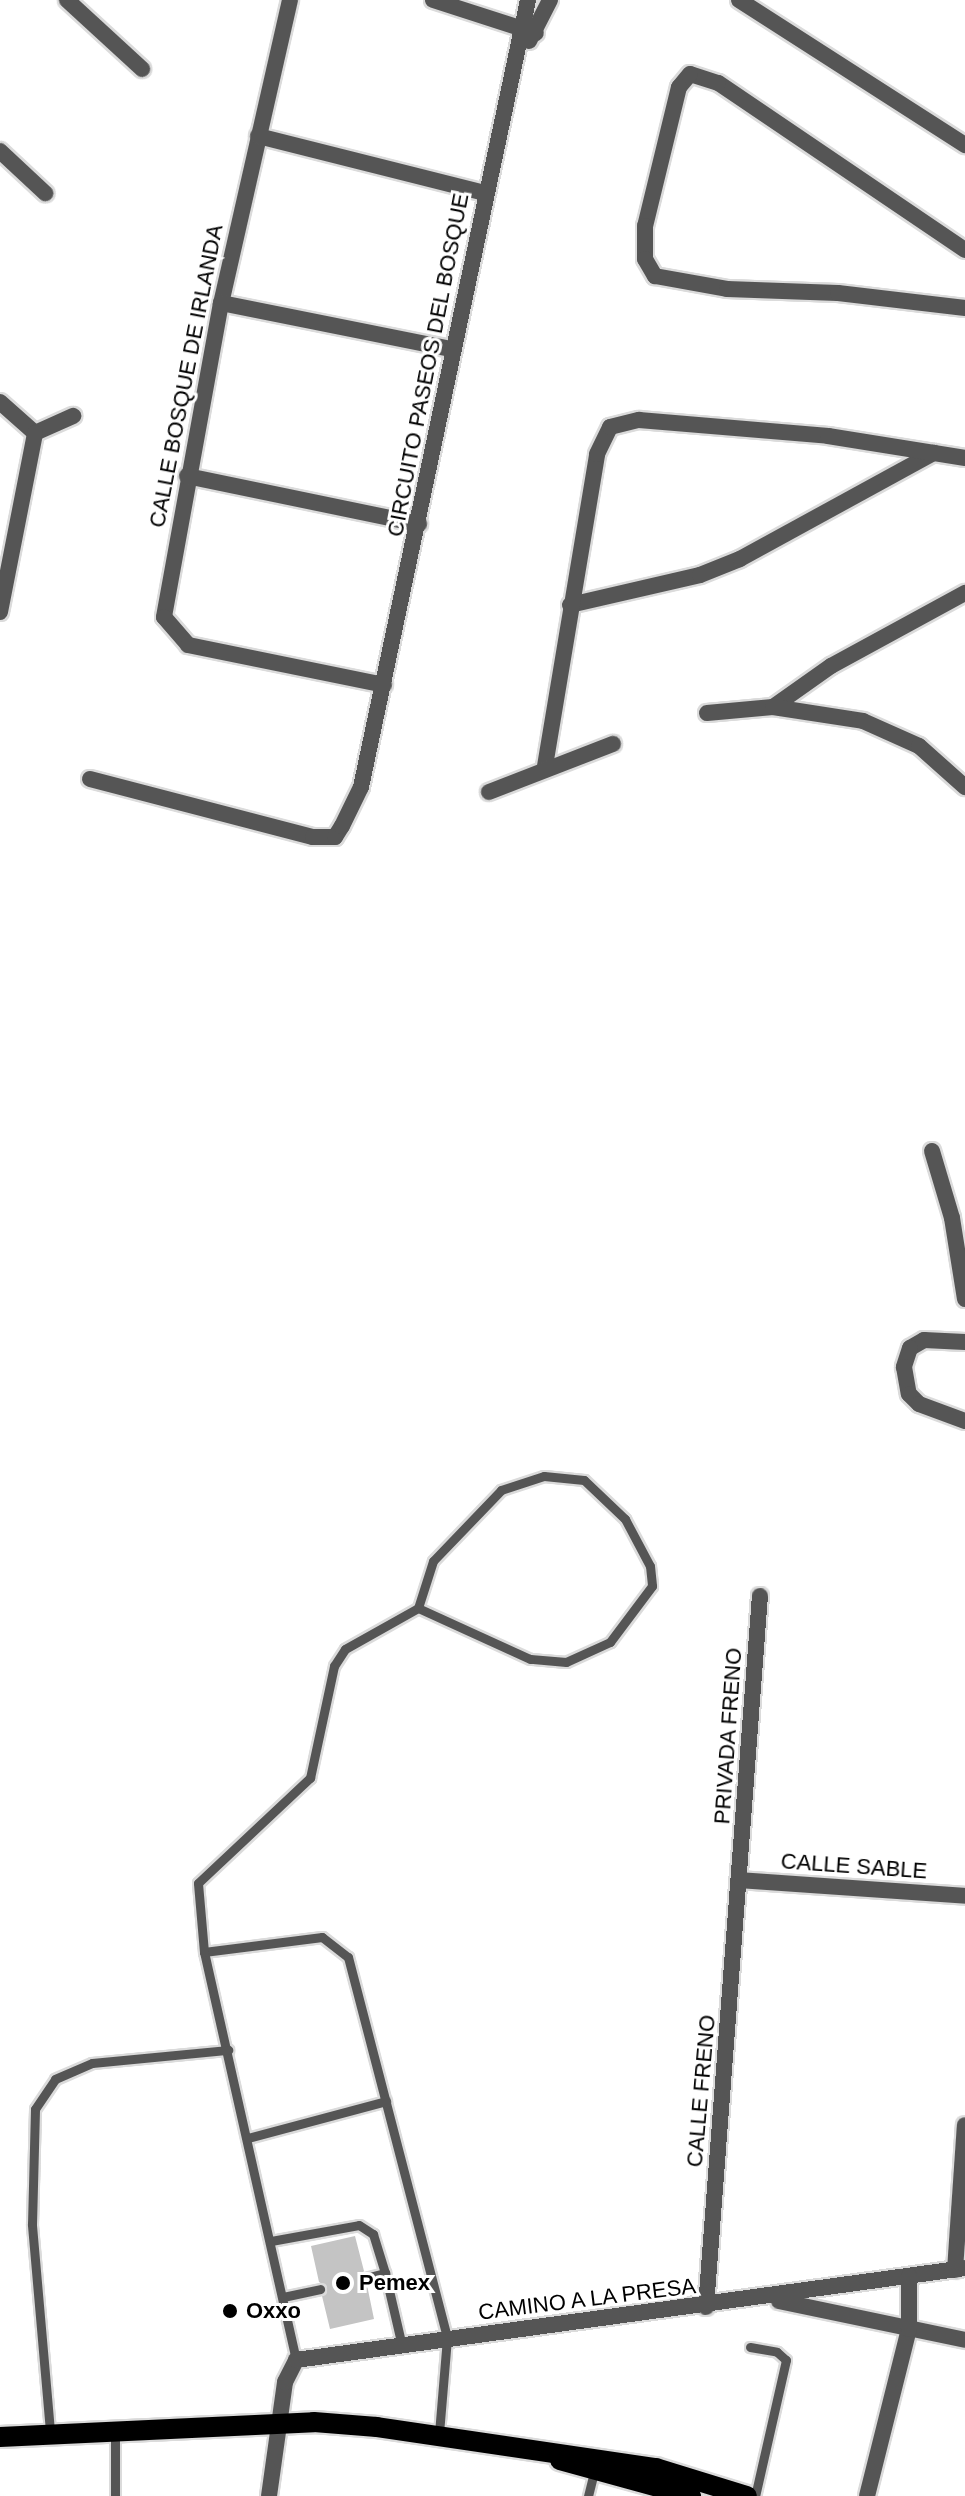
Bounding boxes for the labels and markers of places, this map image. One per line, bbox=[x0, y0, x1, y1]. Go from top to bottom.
place label: Pemex bbox=[359, 2270, 430, 2296]
marker: Pemex bbox=[334, 2274, 352, 2292]
place label: Oxxo bbox=[246, 2298, 301, 2324]
marker: Oxxo bbox=[221, 2302, 239, 2320]

